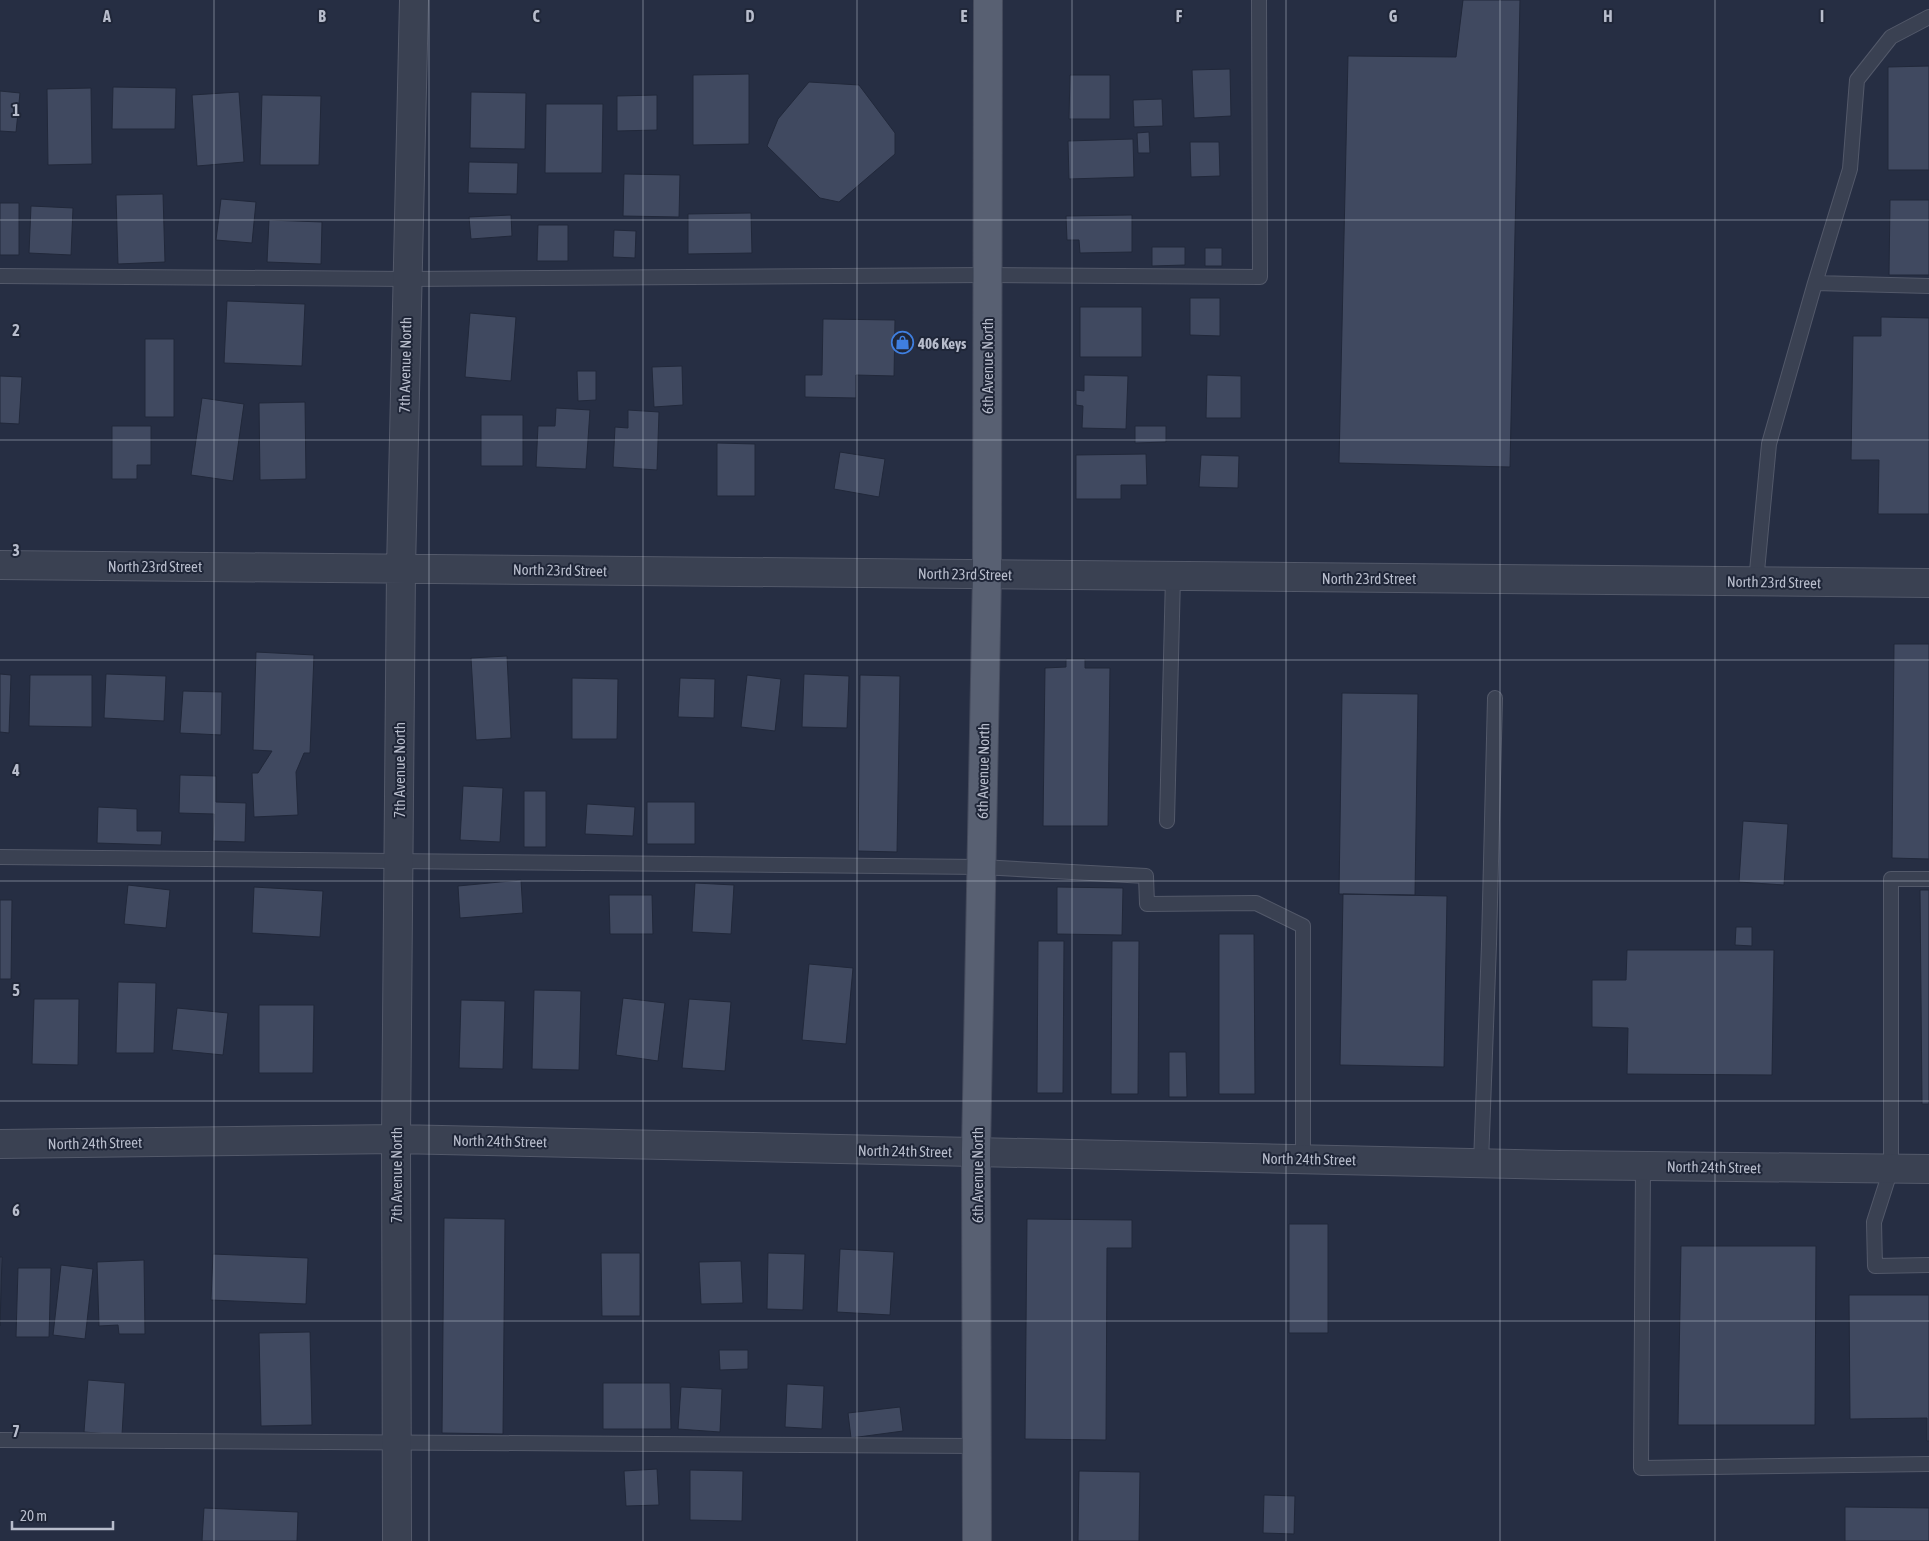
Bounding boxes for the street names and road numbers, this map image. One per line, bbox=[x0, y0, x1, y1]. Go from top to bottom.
street label: 7th Avenue North bbox=[396, 317, 414, 413]
street label: 6th Avenue North bbox=[979, 318, 996, 414]
street label: North 23rd Street bbox=[108, 558, 202, 575]
street label: North 23rd Street bbox=[513, 561, 607, 579]
street label: North 23rd Street bbox=[918, 565, 1012, 583]
street label: North 23rd Street bbox=[1322, 570, 1416, 587]
street label: North 23rd Street bbox=[1727, 573, 1821, 591]
street label: 7th Avenue North bbox=[391, 722, 408, 818]
street label: 6th Avenue North bbox=[974, 723, 992, 819]
street label: 7th Avenue North bbox=[388, 1127, 405, 1223]
street label: 6th Avenue North bbox=[969, 1127, 986, 1223]
street label: North 24th Street bbox=[453, 1132, 547, 1150]
street label: North 24th Street bbox=[48, 1134, 142, 1152]
street label: North 24th Street bbox=[858, 1142, 952, 1160]
street label: North 24th Street bbox=[1262, 1150, 1356, 1168]
street label: North 24th Street bbox=[1667, 1158, 1761, 1176]

